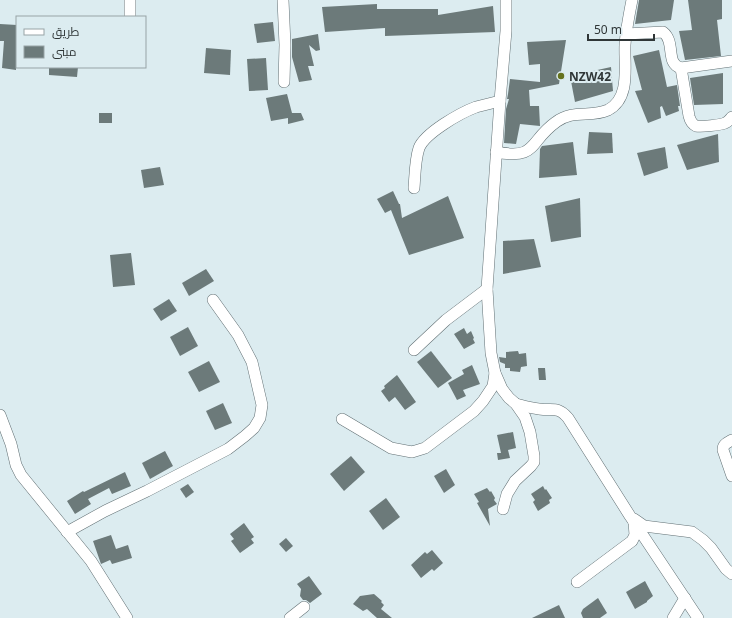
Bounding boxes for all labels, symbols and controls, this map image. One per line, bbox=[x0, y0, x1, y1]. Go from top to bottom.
legend bbox=[16, 16, 146, 68]
scale bar bbox=[588, 16, 654, 42]
text: 50 m bbox=[594, 21, 622, 38]
text: طريق bbox=[52, 23, 80, 40]
text: مبنى bbox=[52, 43, 77, 60]
place label: NZW42 bbox=[569, 68, 611, 85]
marker: NZW42 bbox=[556, 71, 566, 81]

